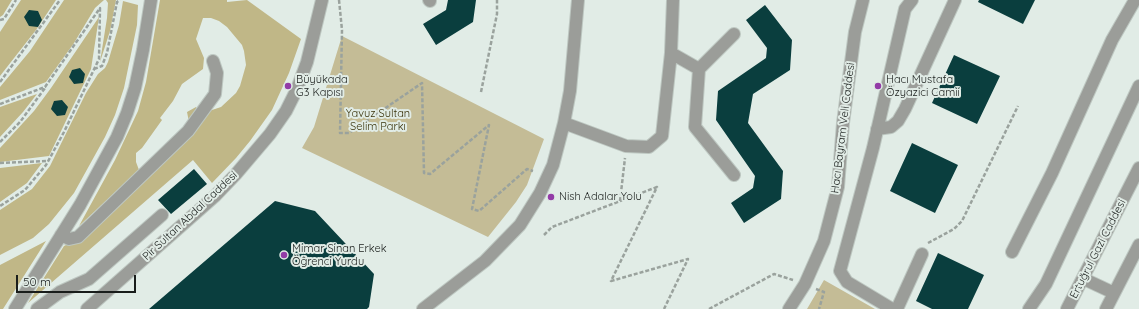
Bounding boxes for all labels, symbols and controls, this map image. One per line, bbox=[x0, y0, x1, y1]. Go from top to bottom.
street label: Hacı Bayram Veli Caddesi bbox=[828, 62, 858, 194]
place label: Büyükada G3 Kapısı bbox=[296, 73, 348, 99]
place label: Hacı Mustafa Özyazici Camii bbox=[886, 73, 960, 99]
marker: Büyükada G3 Kapısı bbox=[283, 81, 293, 91]
marker: Hacı Mustafa Özyazici Camii bbox=[873, 81, 883, 91]
park label: Yavuz Sultan Selim Parkı bbox=[346, 107, 410, 133]
street label: Pir Sultan Abdal Caddesi bbox=[140, 169, 240, 263]
place label: Nish Adalar Yolu bbox=[559, 190, 642, 204]
marker: Nish Adalar Yolu bbox=[546, 192, 556, 202]
street label: Ertuğrul Gazi Caddesi bbox=[1067, 197, 1129, 301]
place label: Mimar Sinan Erkek Öğrenci Yurdu bbox=[292, 242, 387, 268]
marker: Mimar Sinan Erkek Öğrenci Yurdu bbox=[279, 250, 289, 260]
scale bar bbox=[18, 267, 138, 293]
text: 50 m bbox=[23, 274, 51, 289]

